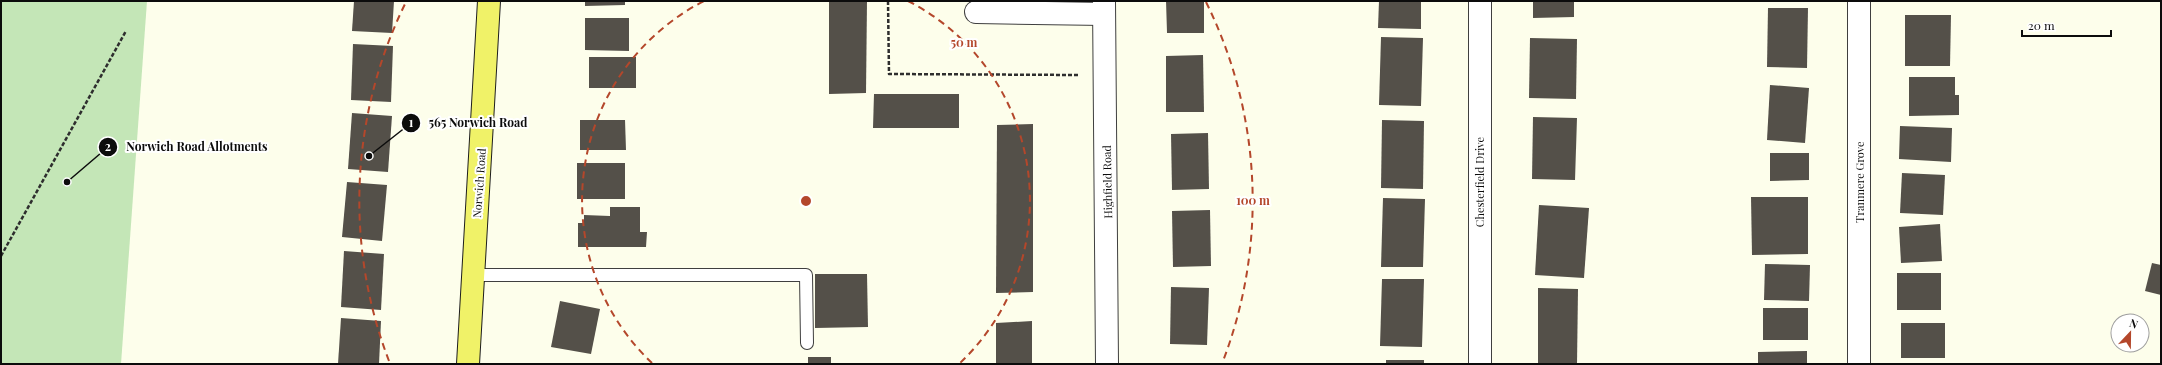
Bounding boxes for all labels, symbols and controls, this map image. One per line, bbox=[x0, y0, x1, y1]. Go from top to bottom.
scale bar bbox=[2022, 12, 2111, 38]
text: 20 m bbox=[2028, 17, 2055, 33]
text: 50 m bbox=[951, 34, 978, 50]
callout: 565 Norwich Road bbox=[401, 111, 536, 135]
text: 1 bbox=[409, 114, 414, 130]
text: 565 Norwich Road bbox=[429, 114, 527, 130]
callout: Norwich Road Allotments bbox=[98, 135, 276, 159]
street label: Chesterfield Drive bbox=[1472, 136, 1487, 227]
text: 2 bbox=[105, 138, 111, 154]
text: Norwich Road Allotments bbox=[126, 138, 268, 154]
street label: Tranmere Grove bbox=[1852, 141, 1867, 223]
street label: Highfield Road bbox=[1099, 145, 1115, 219]
street label: Norwich Road bbox=[469, 147, 489, 218]
text: 100 m bbox=[1236, 192, 1270, 208]
centre of rings bbox=[799, 194, 813, 208]
north arrow bbox=[2110, 313, 2150, 353]
text: N bbox=[2127, 315, 2140, 332]

